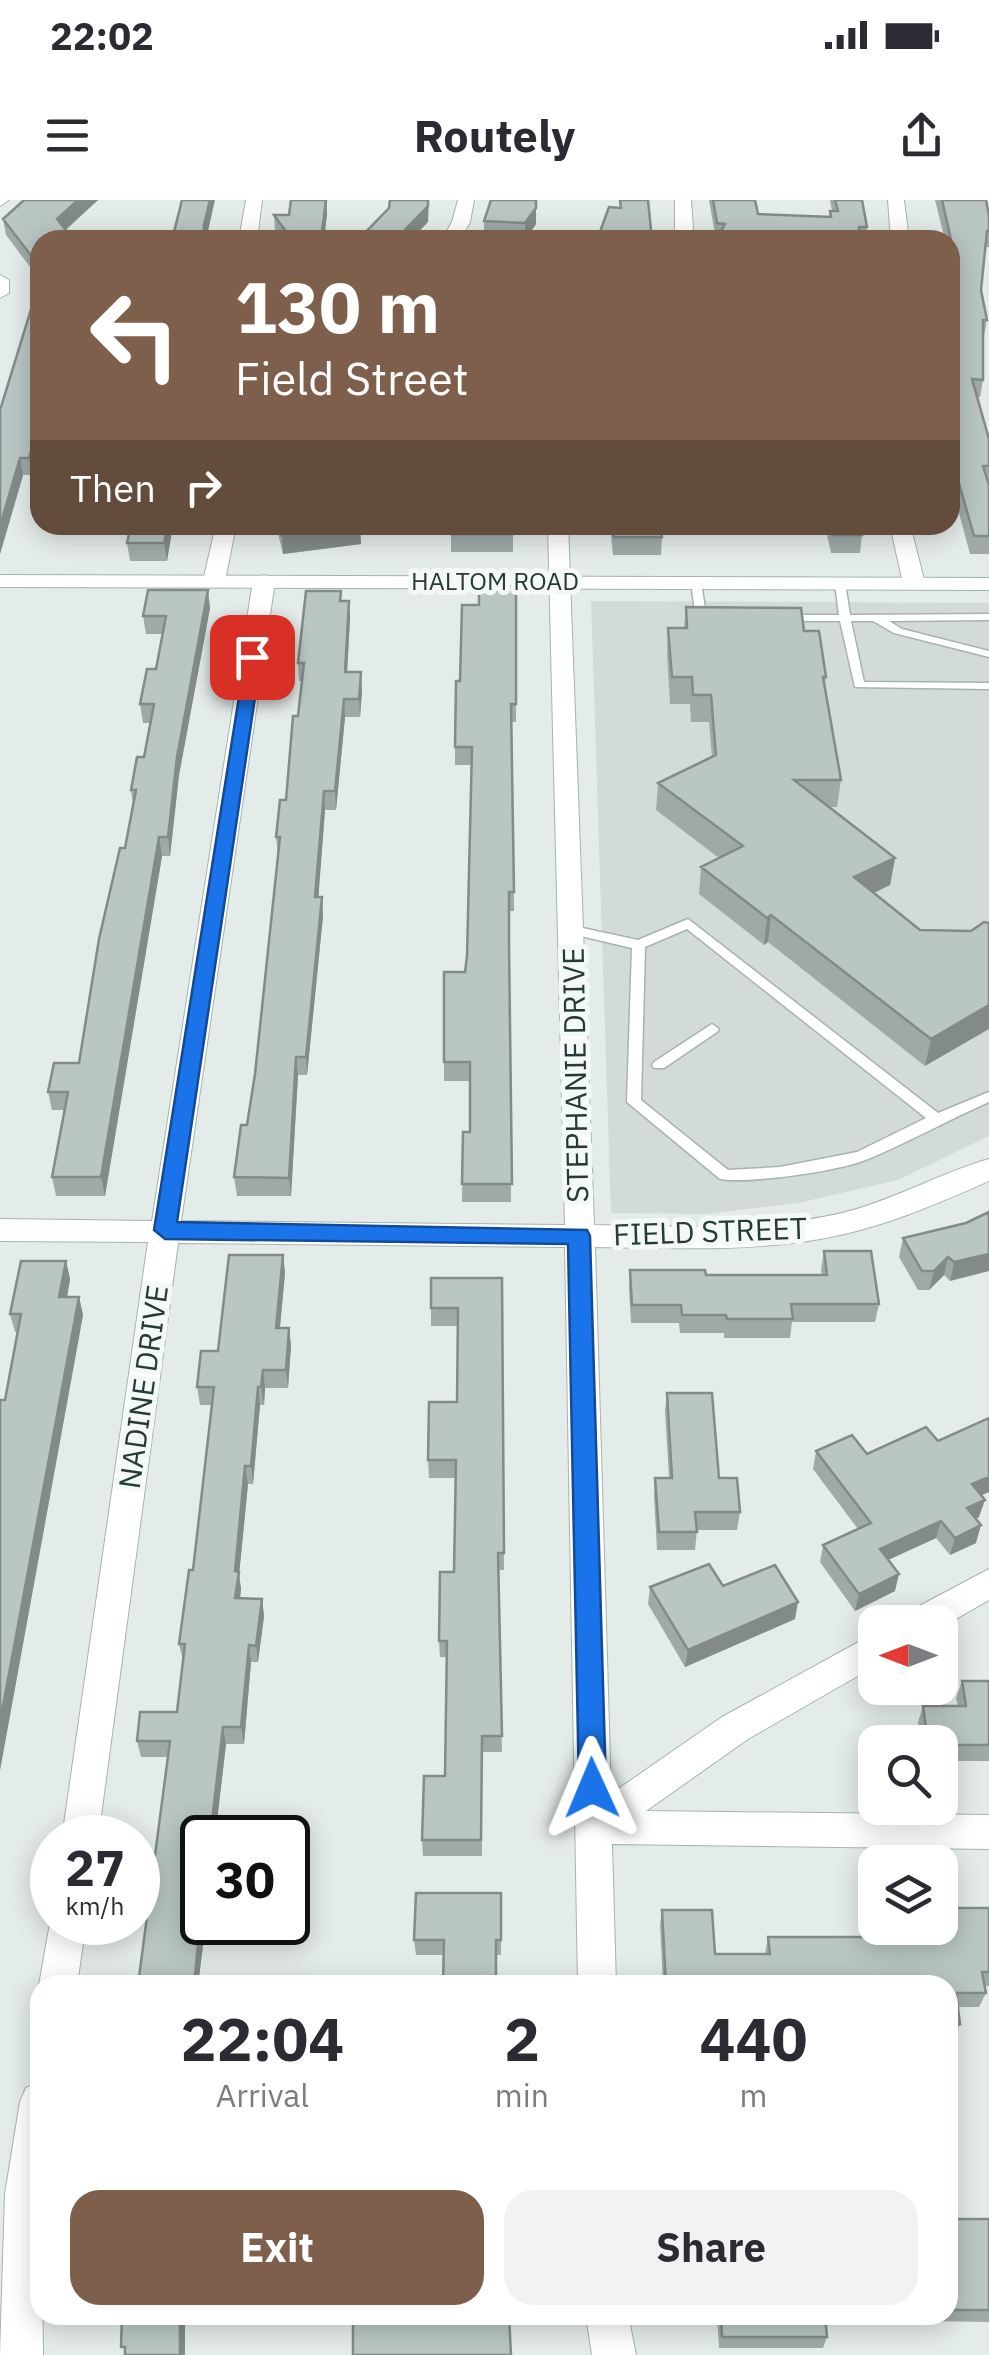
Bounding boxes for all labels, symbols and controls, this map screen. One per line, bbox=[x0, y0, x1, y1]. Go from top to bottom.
text: 22:02 bbox=[50, 11, 154, 60]
text: Routely bbox=[414, 106, 575, 164]
icon: menu bbox=[40, 108, 95, 163]
icon: share bbox=[894, 108, 949, 163]
text: 130 m bbox=[235, 261, 440, 352]
icon: left bbox=[70, 270, 200, 400]
text: Field Street bbox=[235, 349, 469, 407]
icon: right bbox=[176, 460, 231, 515]
text: Then bbox=[70, 463, 156, 512]
street label: HALTOM ROAD bbox=[411, 564, 579, 597]
pin bbox=[210, 615, 295, 700]
icon: arrive bbox=[225, 630, 280, 685]
street label: STEPHANIE DRIVE bbox=[553, 947, 596, 1203]
street label: FIELD STREET bbox=[612, 1208, 808, 1253]
street label: NADINE DRIVE bbox=[109, 1282, 176, 1491]
north arrow bbox=[858, 1605, 958, 1705]
map controls bbox=[858, 1605, 958, 1945]
button: search bbox=[858, 1725, 958, 1825]
position arrow bbox=[540, 1736, 644, 1840]
speed limit sign: 30 bbox=[180, 1815, 310, 1945]
text: 27 bbox=[65, 1835, 125, 1900]
button: layers bbox=[858, 1845, 958, 1945]
text: km/h bbox=[66, 1889, 124, 1922]
text: 22:04 bbox=[181, 1999, 344, 2078]
text: 2 bbox=[504, 1999, 540, 2078]
text: 440 bbox=[699, 1999, 807, 2078]
text: Arrival bbox=[216, 2074, 309, 2116]
text: min bbox=[495, 2074, 549, 2116]
text: m bbox=[740, 2074, 767, 2116]
button: Exit bbox=[70, 2190, 484, 2305]
button: Share bbox=[504, 2190, 918, 2305]

